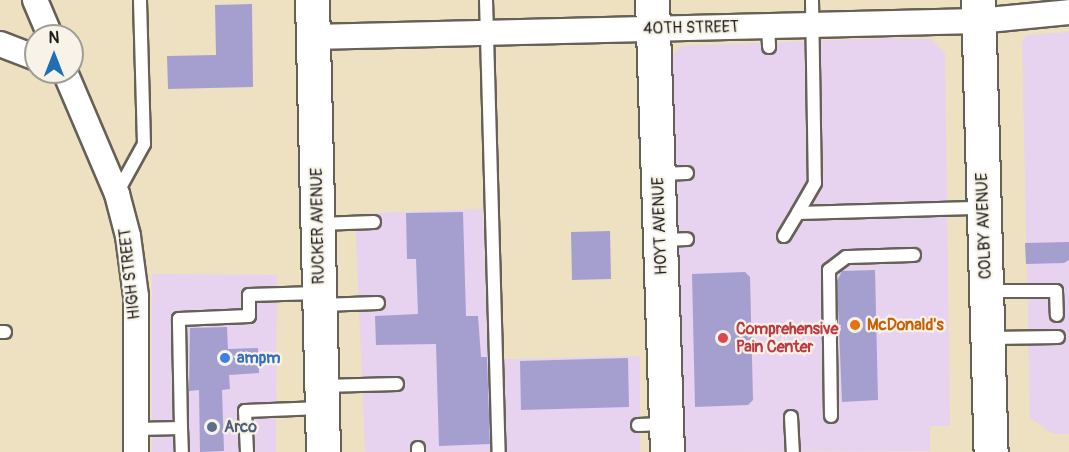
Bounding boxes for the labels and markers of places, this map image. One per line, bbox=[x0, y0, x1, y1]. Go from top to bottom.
place label: McDonald's bbox=[867, 315, 944, 335]
marker: McDonald's bbox=[848, 318, 862, 332]
place label: Comprehensive Pain Center bbox=[736, 319, 838, 357]
marker: Comprehensive Pain Center bbox=[714, 329, 732, 347]
place label: ampm bbox=[237, 348, 280, 368]
marker: ampm bbox=[218, 351, 232, 365]
place label: Arco bbox=[224, 417, 257, 437]
marker: Arco bbox=[205, 420, 219, 434]

